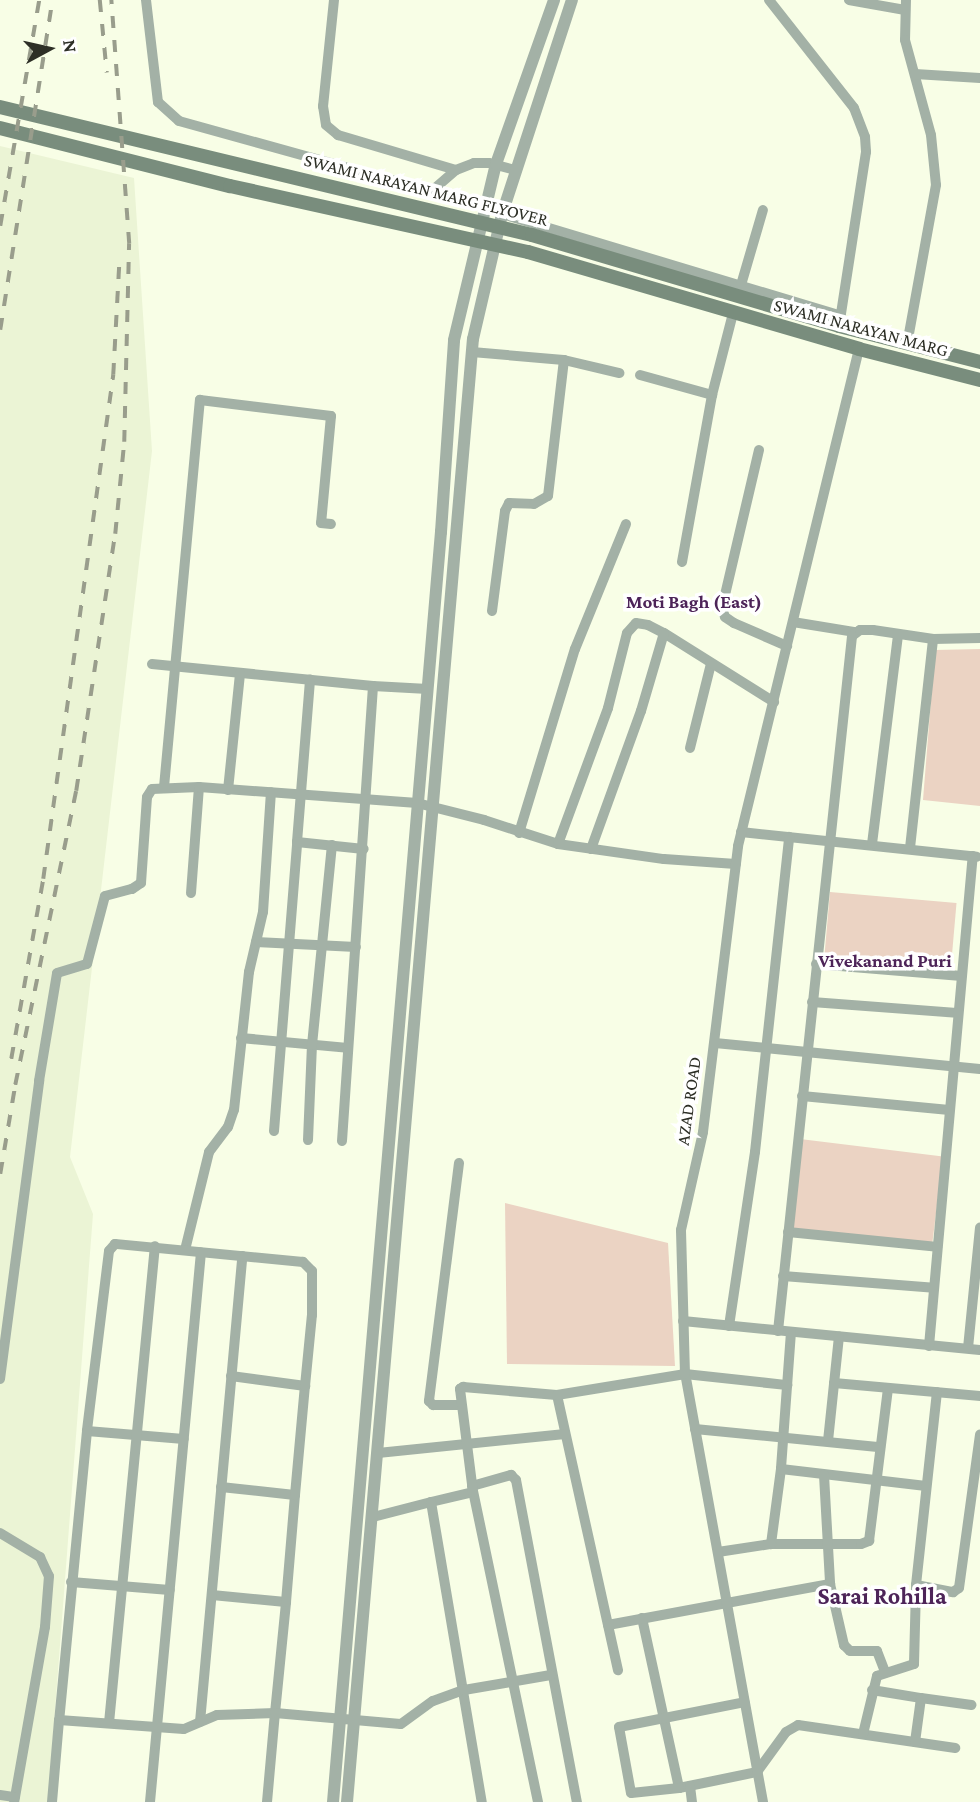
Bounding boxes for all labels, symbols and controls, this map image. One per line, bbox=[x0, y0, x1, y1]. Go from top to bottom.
north arrow bbox=[14, 14, 84, 84]
text: N bbox=[59, 38, 82, 54]
street label: SWAMI NARAYAN MARG FLYOVER bbox=[302, 149, 550, 231]
street label: SWAMI NARAYAN MARG bbox=[771, 294, 951, 362]
district label: Moti Bagh (East) bbox=[626, 591, 762, 613]
district label: Vivekanand Puri bbox=[818, 950, 952, 972]
street label: AZAD ROAD bbox=[672, 1055, 706, 1147]
district label: Sarai Rohilla bbox=[817, 1582, 947, 1610]

